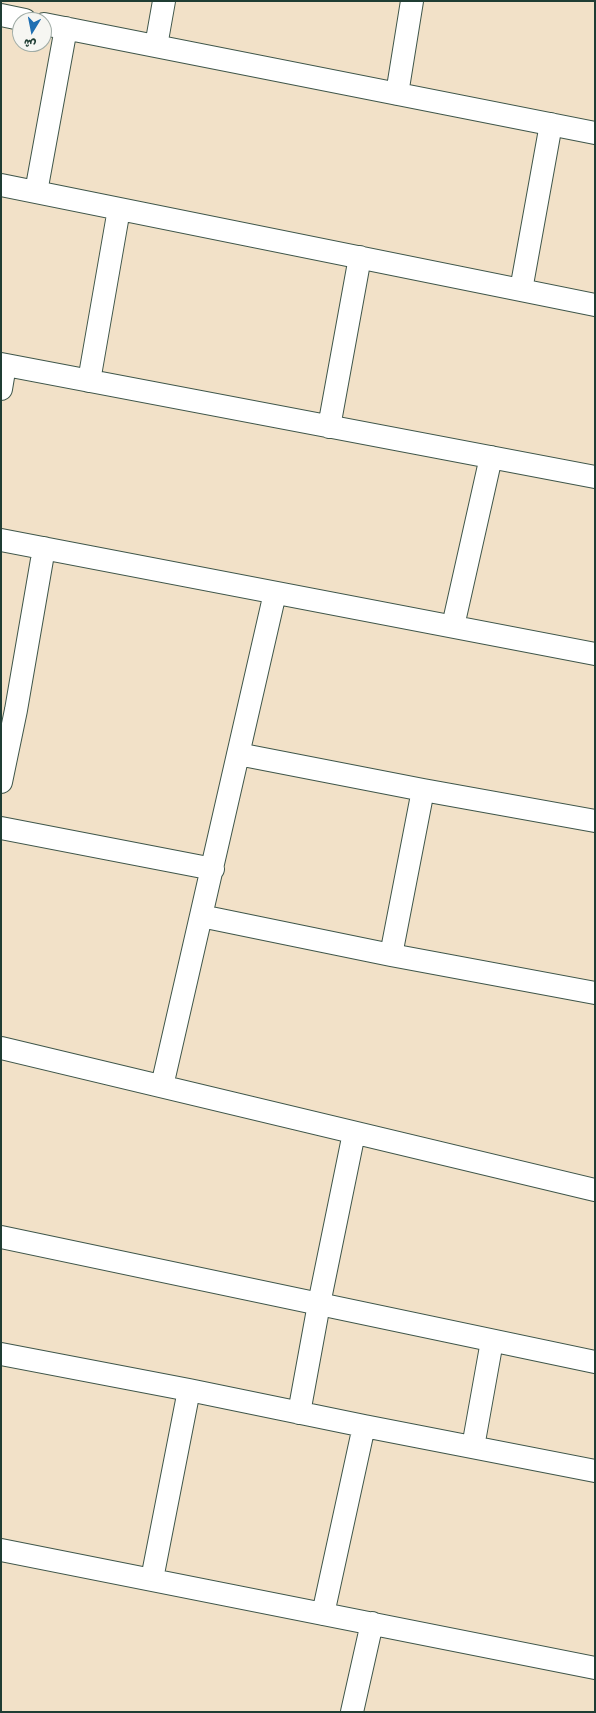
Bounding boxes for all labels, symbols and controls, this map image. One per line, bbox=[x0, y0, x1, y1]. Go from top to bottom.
north arrow bbox=[12, 12, 52, 52]
text: ش bbox=[23, 35, 37, 52]

